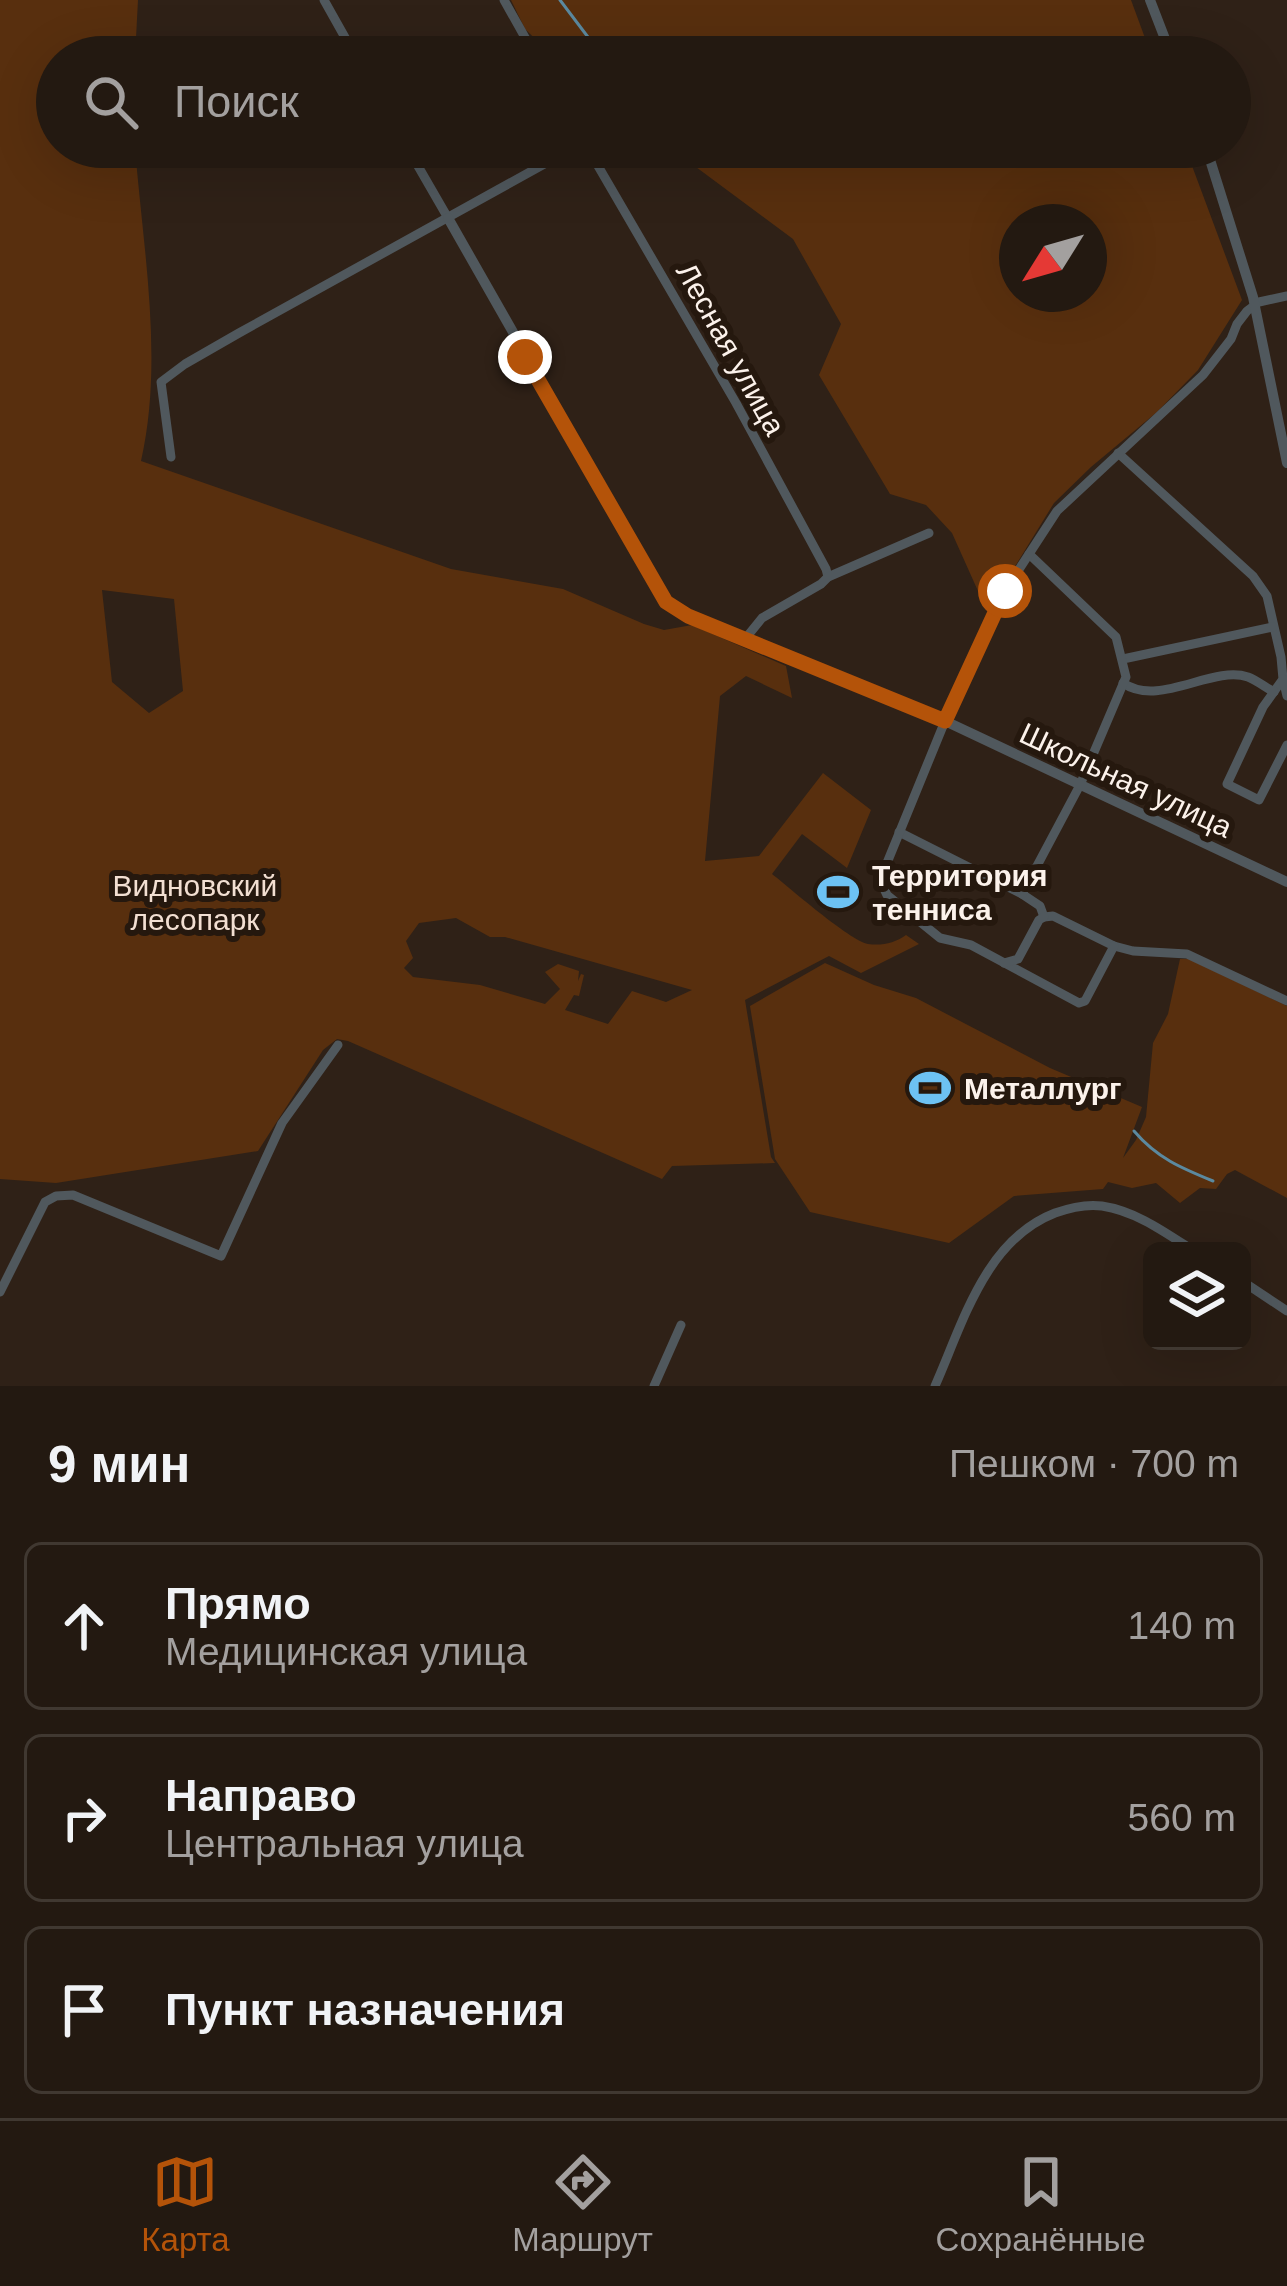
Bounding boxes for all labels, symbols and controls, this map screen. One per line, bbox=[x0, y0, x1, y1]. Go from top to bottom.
search box bbox=[36, 36, 1251, 168]
icon: search bbox=[78, 69, 144, 135]
text: Поиск bbox=[174, 76, 299, 127]
north arrow bbox=[999, 204, 1107, 312]
street label: Лесная улица bbox=[670, 257, 792, 441]
route end bbox=[498, 330, 552, 384]
route start bbox=[978, 564, 1032, 618]
street label: Школьная улица bbox=[1015, 716, 1238, 844]
place label: Территория тенниса bbox=[872, 859, 1048, 926]
park label: Видновский лесопарк bbox=[113, 869, 277, 936]
sports icon: Территория тенниса bbox=[815, 869, 861, 915]
sports icon: Металлург bbox=[907, 1065, 953, 1111]
place label: Металлург bbox=[964, 1072, 1122, 1105]
map controls bbox=[1143, 1242, 1251, 1350]
button: layers bbox=[1143, 1242, 1251, 1350]
text: 9 мин bbox=[48, 1436, 190, 1493]
text: Пешком · 700 m bbox=[949, 1442, 1239, 1485]
text: Прямо bbox=[165, 1578, 311, 1629]
icon: ahead bbox=[51, 1593, 117, 1659]
text: 140 m bbox=[1128, 1604, 1236, 1647]
text: Медицинская улица bbox=[165, 1630, 527, 1673]
text: Направо bbox=[165, 1770, 357, 1821]
icon: right bbox=[51, 1785, 117, 1851]
text: 560 m bbox=[1128, 1796, 1236, 1839]
text: Центральная улица bbox=[165, 1822, 524, 1865]
icon: arrive bbox=[51, 1977, 117, 2043]
text: Пункт назначения bbox=[165, 1984, 565, 2035]
tab: Карта bbox=[141, 2149, 230, 2259]
tab: Маршрут bbox=[512, 2149, 653, 2259]
tab: Сохранённые bbox=[936, 2149, 1146, 2259]

